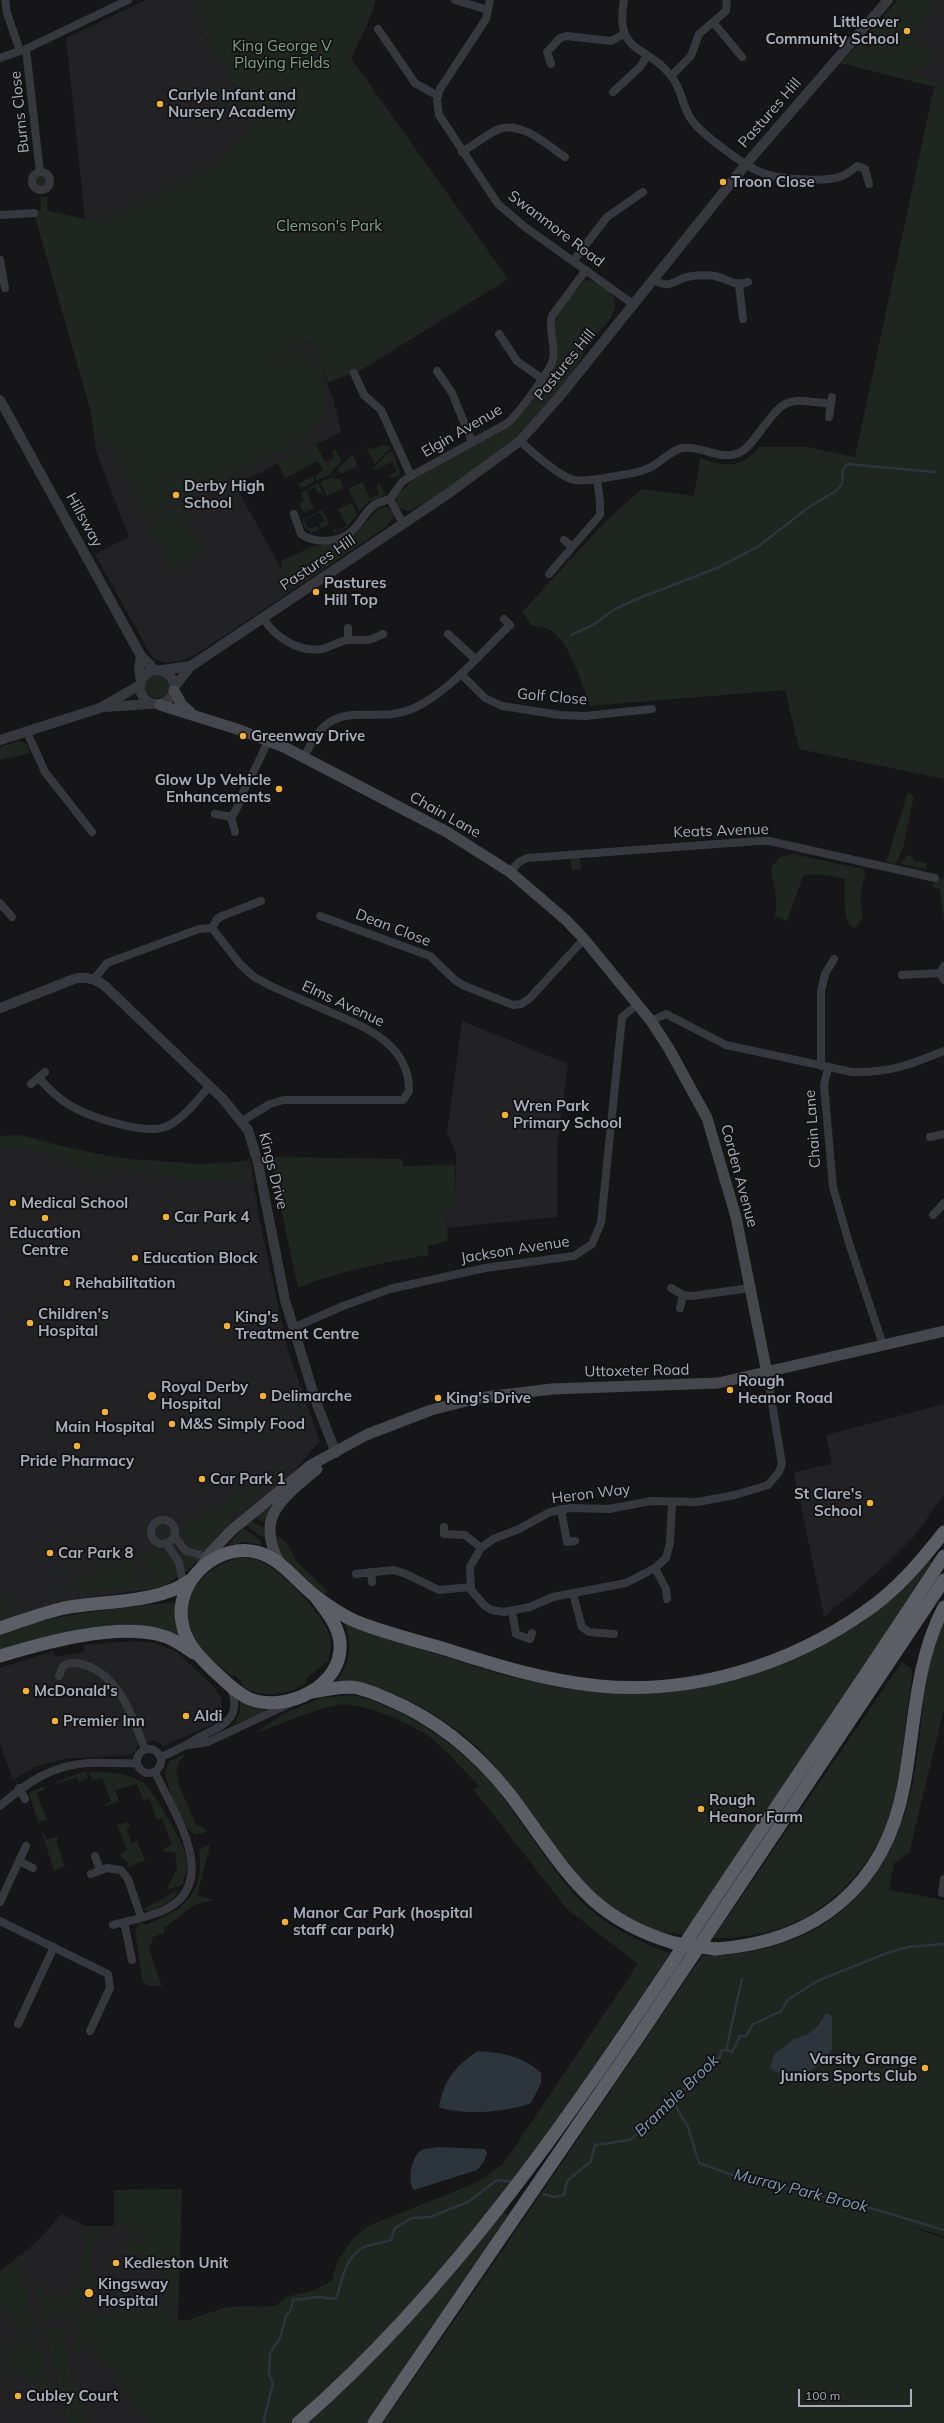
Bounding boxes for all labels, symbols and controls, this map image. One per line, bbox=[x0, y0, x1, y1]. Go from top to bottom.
place label: Littleover Community School bbox=[765, 13, 899, 48]
marker: Littleover Community School bbox=[902, 26, 912, 36]
park label: King George V Playing Fields bbox=[232, 37, 332, 72]
street label: Burns Close bbox=[7, 70, 33, 154]
street label: Pastures Hill bbox=[735, 74, 805, 152]
place label: Carlyle Infant and Nursery Academy bbox=[168, 86, 296, 121]
marker: Carlyle Infant and Nursery Academy bbox=[155, 99, 165, 109]
place label: Troon Close bbox=[731, 173, 815, 191]
marker: Troon Close bbox=[718, 177, 728, 187]
street label: Swanmore Road bbox=[504, 187, 608, 271]
park label: Clemson's Park bbox=[276, 217, 382, 235]
street label: Pastures Hill bbox=[531, 326, 599, 404]
street label: Elgin Avenue bbox=[419, 401, 505, 461]
place label: Derby High School bbox=[184, 477, 265, 512]
street label: Hillsway bbox=[62, 490, 106, 550]
marker: Derby High School bbox=[171, 490, 181, 500]
street label: Pastures Hill bbox=[277, 531, 359, 595]
place label: Pastures Hill Top bbox=[324, 574, 387, 609]
marker: Pastures Hill Top bbox=[311, 587, 321, 597]
street label: Golf Close bbox=[516, 685, 588, 709]
place label: Greenway Drive bbox=[251, 727, 365, 745]
marker: Greenway Drive bbox=[238, 731, 248, 741]
place label: Glow Up Vehicle Enhancements bbox=[155, 771, 271, 806]
marker: Glow Up Vehicle Enhancements bbox=[274, 784, 284, 794]
street label: Chain Lane bbox=[406, 788, 484, 842]
street label: Keats Avenue bbox=[673, 820, 769, 842]
street label: Dean Close bbox=[353, 905, 433, 951]
street label: Elms Avenue bbox=[299, 977, 387, 1031]
street label: Chain Lane bbox=[801, 1089, 825, 1169]
place label: Wren Park Primary School bbox=[513, 1097, 622, 1132]
marker: Wren Park Primary School bbox=[500, 1110, 510, 1120]
street label: Corden Avenue bbox=[717, 1123, 761, 1229]
street label: Kings Drive bbox=[255, 1131, 291, 1211]
place label: Medical School bbox=[21, 1194, 128, 1212]
marker: Medical School bbox=[8, 1198, 18, 1208]
place label: Car Park 4 bbox=[174, 1208, 250, 1226]
marker: Car Park 4 bbox=[161, 1212, 171, 1222]
marker: Education Centre bbox=[40, 1213, 50, 1223]
place label: Education Centre bbox=[9, 1224, 81, 1259]
street label: Jackson Avenue bbox=[459, 1233, 571, 1267]
place label: Education Block bbox=[143, 1249, 258, 1267]
marker: Education Block bbox=[130, 1253, 140, 1263]
place label: Rehabilitation bbox=[75, 1274, 175, 1292]
marker: Rehabilitation bbox=[62, 1278, 72, 1288]
place label: Children's Hospital bbox=[38, 1305, 109, 1340]
place label: King's Treatment Centre bbox=[235, 1308, 359, 1343]
marker: Children's Hospital bbox=[25, 1318, 35, 1328]
marker: King's Treatment Centre bbox=[222, 1321, 232, 1331]
street label: Uttoxeter Road bbox=[584, 1361, 690, 1381]
place label: Rough Heanor Road bbox=[738, 1372, 833, 1407]
place label: Royal Derby Hospital bbox=[161, 1378, 248, 1413]
marker: Rough Heanor Road bbox=[725, 1385, 735, 1395]
place label: Delimarche bbox=[271, 1387, 352, 1405]
place label: King's Drive bbox=[446, 1389, 531, 1407]
marker: Royal Derby Hospital bbox=[146, 1390, 158, 1402]
marker: Delimarche bbox=[258, 1391, 268, 1401]
marker: King's Drive bbox=[433, 1393, 443, 1403]
marker: Main Hospital bbox=[100, 1407, 110, 1417]
place label: M&S Simply Food bbox=[180, 1415, 305, 1433]
place label: Main Hospital bbox=[55, 1418, 155, 1436]
marker: M&S Simply Food bbox=[167, 1419, 177, 1429]
marker: Pride Pharmacy bbox=[72, 1441, 82, 1451]
place label: Pride Pharmacy bbox=[20, 1452, 134, 1470]
place label: Car Park 1 bbox=[210, 1470, 286, 1488]
marker: Car Park 1 bbox=[197, 1474, 207, 1484]
street label: Heron Way bbox=[551, 1480, 631, 1508]
place label: St Clare's School bbox=[794, 1485, 862, 1520]
marker: St Clare's School bbox=[865, 1498, 875, 1508]
place label: Car Park 8 bbox=[58, 1544, 134, 1562]
marker: Car Park 8 bbox=[45, 1548, 55, 1558]
place label: McDonald's bbox=[34, 1682, 118, 1700]
marker: McDonald's bbox=[21, 1686, 31, 1696]
place label: Aldi bbox=[194, 1707, 222, 1725]
marker: Aldi bbox=[181, 1711, 191, 1721]
place label: Premier Inn bbox=[63, 1712, 145, 1730]
marker: Premier Inn bbox=[50, 1716, 60, 1726]
place label: Rough Heanor Farm bbox=[709, 1791, 803, 1826]
marker: Rough Heanor Farm bbox=[696, 1804, 706, 1814]
place label: Manor Car Park (hospital staff car park) bbox=[293, 1904, 473, 1939]
marker: Manor Car Park (hospital staff car park) bbox=[280, 1917, 290, 1927]
place label: Varsity Grange Juniors Sports Club bbox=[779, 2050, 917, 2085]
water label: Bramble Brook bbox=[631, 2051, 723, 2141]
marker: Varsity Grange Juniors Sports Club bbox=[920, 2063, 930, 2073]
water label: Murray Park Brook bbox=[732, 2165, 870, 2217]
place label: Kedleston Unit bbox=[124, 2254, 228, 2272]
marker: Kedleston Unit bbox=[111, 2258, 121, 2268]
place label: Kingsway Hospital bbox=[98, 2275, 168, 2310]
marker: Kingsway Hospital bbox=[83, 2287, 95, 2299]
scale bar bbox=[800, 2381, 914, 2407]
place label: Cubley Court bbox=[26, 2387, 118, 2405]
text: 100 m bbox=[805, 2388, 840, 2403]
marker: Cubley Court bbox=[13, 2391, 23, 2401]

